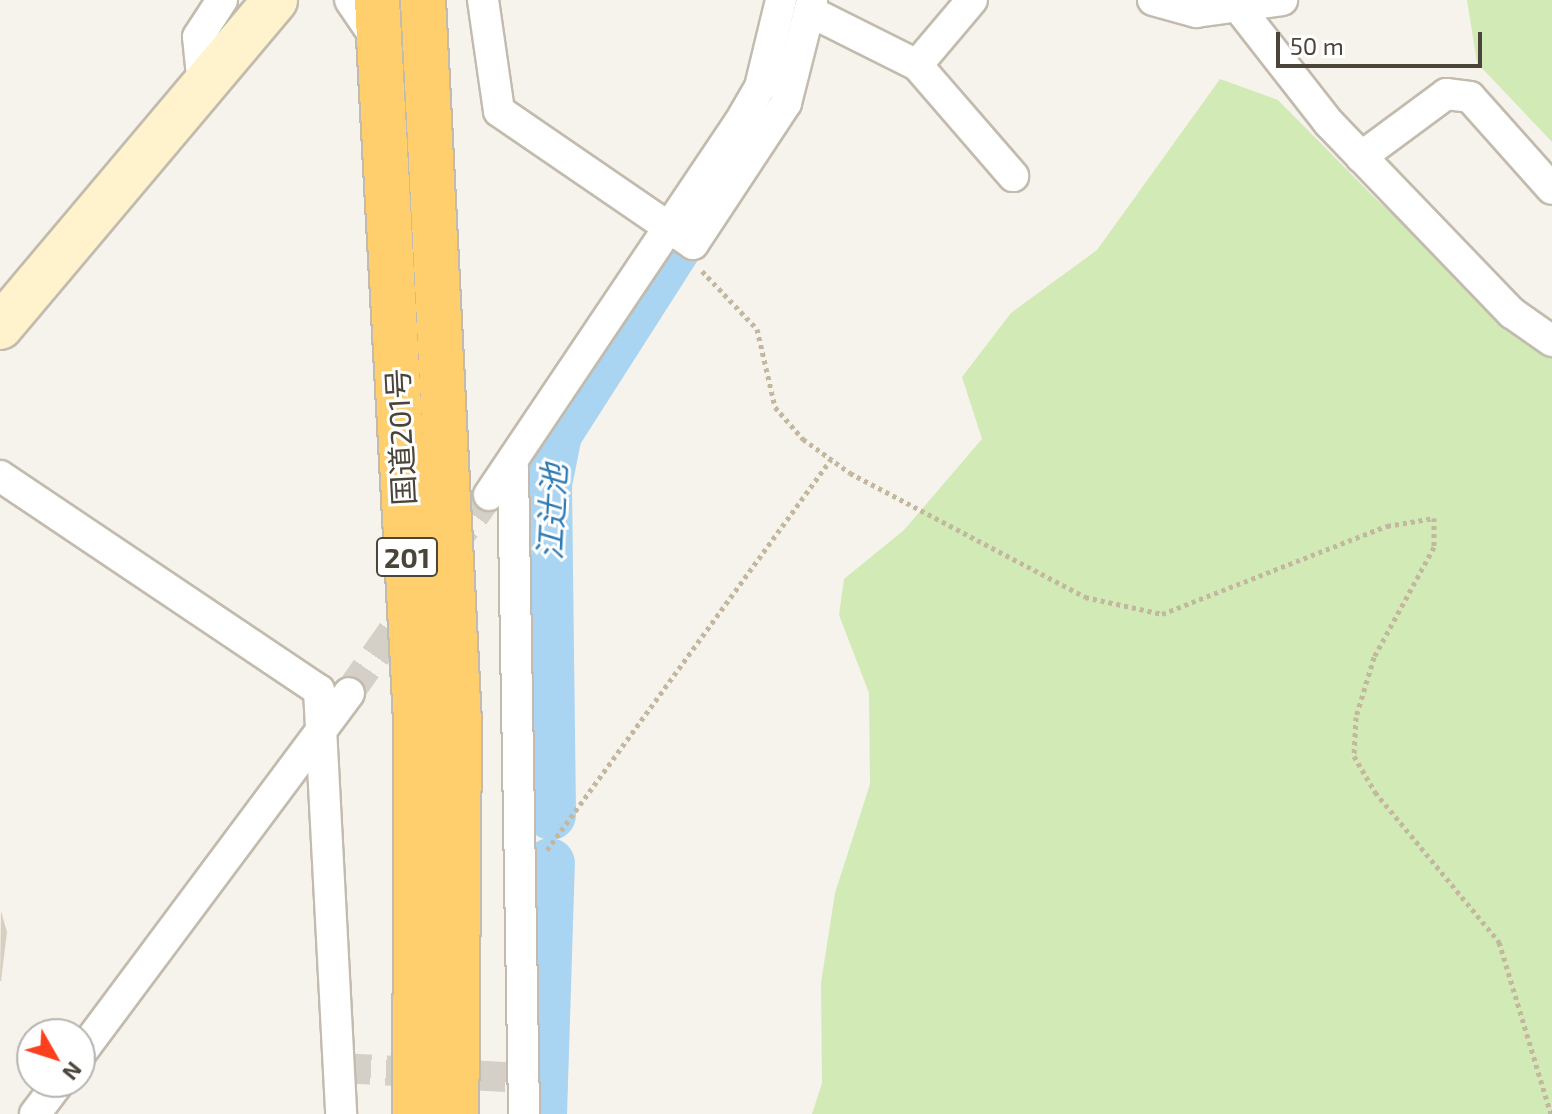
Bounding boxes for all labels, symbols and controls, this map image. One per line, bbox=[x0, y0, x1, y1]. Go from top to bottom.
scale bar bbox=[1280, 16, 1486, 66]
text: 50 m bbox=[1290, 31, 1344, 60]
street label: 国道201号 bbox=[378, 368, 422, 506]
water label: 江辻池 bbox=[529, 463, 573, 561]
road number: 201 bbox=[375, 533, 439, 581]
north arrow bbox=[16, 1018, 96, 1098]
text: N bbox=[58, 1057, 88, 1086]

